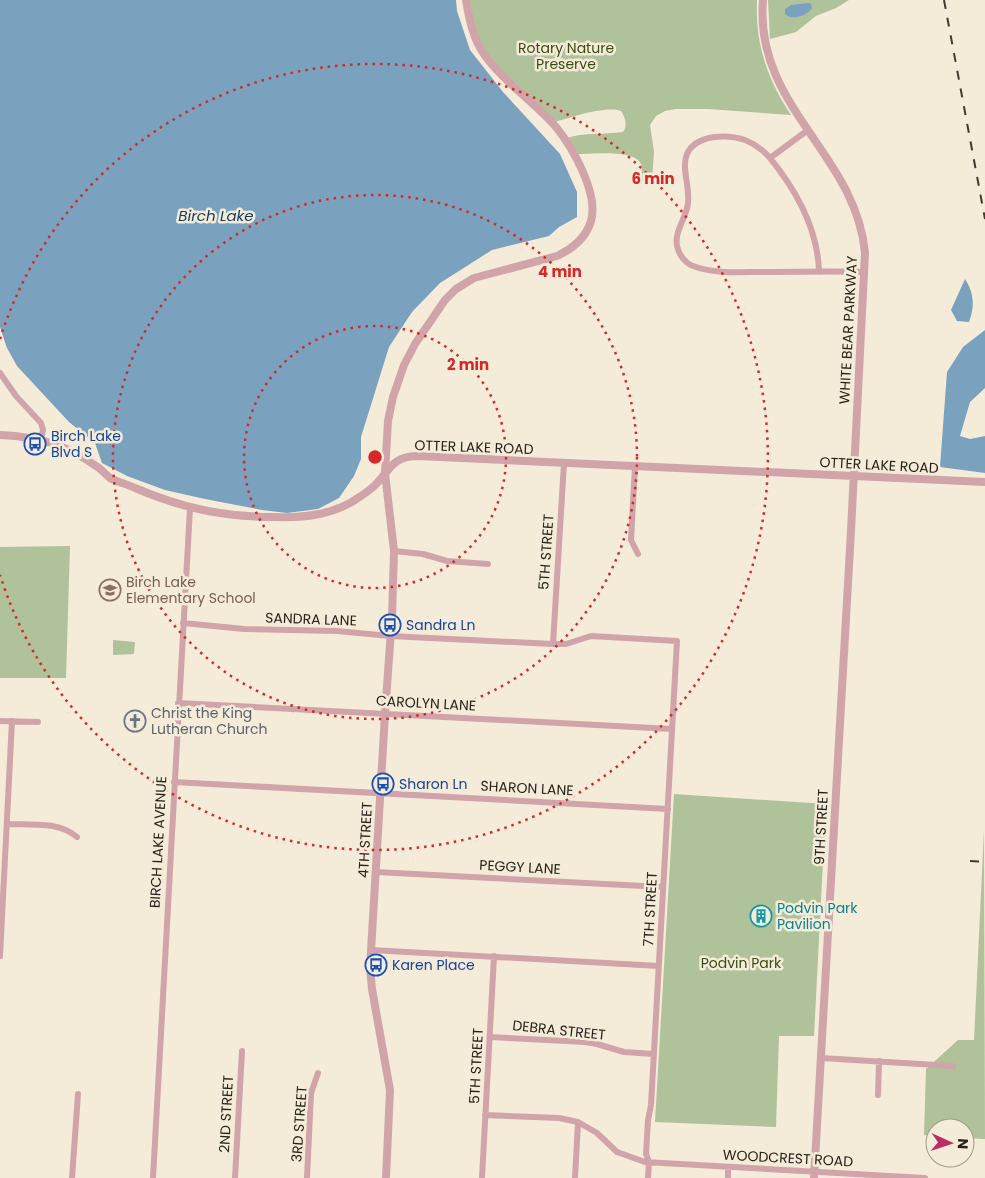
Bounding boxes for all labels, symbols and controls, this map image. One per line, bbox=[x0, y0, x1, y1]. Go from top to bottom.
park label: Rotary Nature Preserve bbox=[518, 38, 614, 74]
text: 6 min bbox=[631, 168, 675, 189]
water label: Birch Lake bbox=[178, 205, 254, 226]
street label: WHITE BEAR PARKWAY bbox=[834, 255, 862, 405]
text: 4 min bbox=[538, 261, 582, 282]
text: 2 min bbox=[447, 354, 489, 375]
place label: Birch Lake Blvd S bbox=[51, 426, 121, 462]
bus stop icon: Birch Lake Blvd S bbox=[23, 432, 47, 456]
street label: OTTER LAKE ROAD bbox=[414, 435, 534, 459]
centre of rings bbox=[366, 448, 384, 466]
street label: OTTER LAKE ROAD bbox=[819, 452, 939, 478]
street label: 5TH STREET bbox=[533, 513, 559, 591]
place label: Birch Lake Elementary School bbox=[126, 572, 256, 608]
school or university icon: Birch Lake Elementary School bbox=[98, 578, 122, 602]
street label: SANDRA LANE bbox=[265, 607, 357, 631]
bus stop icon: Sandra Ln bbox=[378, 613, 402, 637]
place label: Sandra Ln bbox=[406, 615, 476, 635]
street label: CAROLYN LANE bbox=[376, 690, 476, 716]
place label: Christ the King Lutheran Church bbox=[151, 703, 268, 739]
church icon: Christ the King Lutheran Church bbox=[123, 709, 147, 733]
bus stop icon: Sharon Ln bbox=[371, 772, 395, 796]
place label: Sharon Ln bbox=[399, 774, 468, 794]
street label: BIRCH LAKE AVENUE bbox=[145, 776, 171, 908]
street label: SHARON LANE bbox=[480, 776, 574, 800]
street label: 9TH STREET bbox=[809, 788, 833, 866]
street label: 4TH STREET bbox=[353, 801, 377, 879]
street label: PEGGY LANE bbox=[479, 855, 561, 879]
street label: 7TH STREET bbox=[638, 871, 662, 947]
place label: Podvin Park Pavilion bbox=[777, 898, 858, 934]
building icon: Podvin Park Pavilion bbox=[749, 904, 773, 928]
bus stop icon: Karen Place bbox=[364, 953, 388, 977]
park label: Podvin Park bbox=[701, 953, 782, 973]
place label: Karen Place bbox=[392, 955, 475, 975]
street label: DEBRA STREET bbox=[511, 1015, 607, 1045]
street label: 5TH STREET bbox=[464, 1027, 488, 1104]
street label: 2ND STREET bbox=[214, 1074, 238, 1153]
street label: 3RD STREET bbox=[286, 1085, 312, 1163]
north arrow bbox=[925, 1118, 975, 1168]
text: N bbox=[953, 1138, 973, 1149]
street label: WOODCREST ROAD bbox=[722, 1145, 854, 1171]

